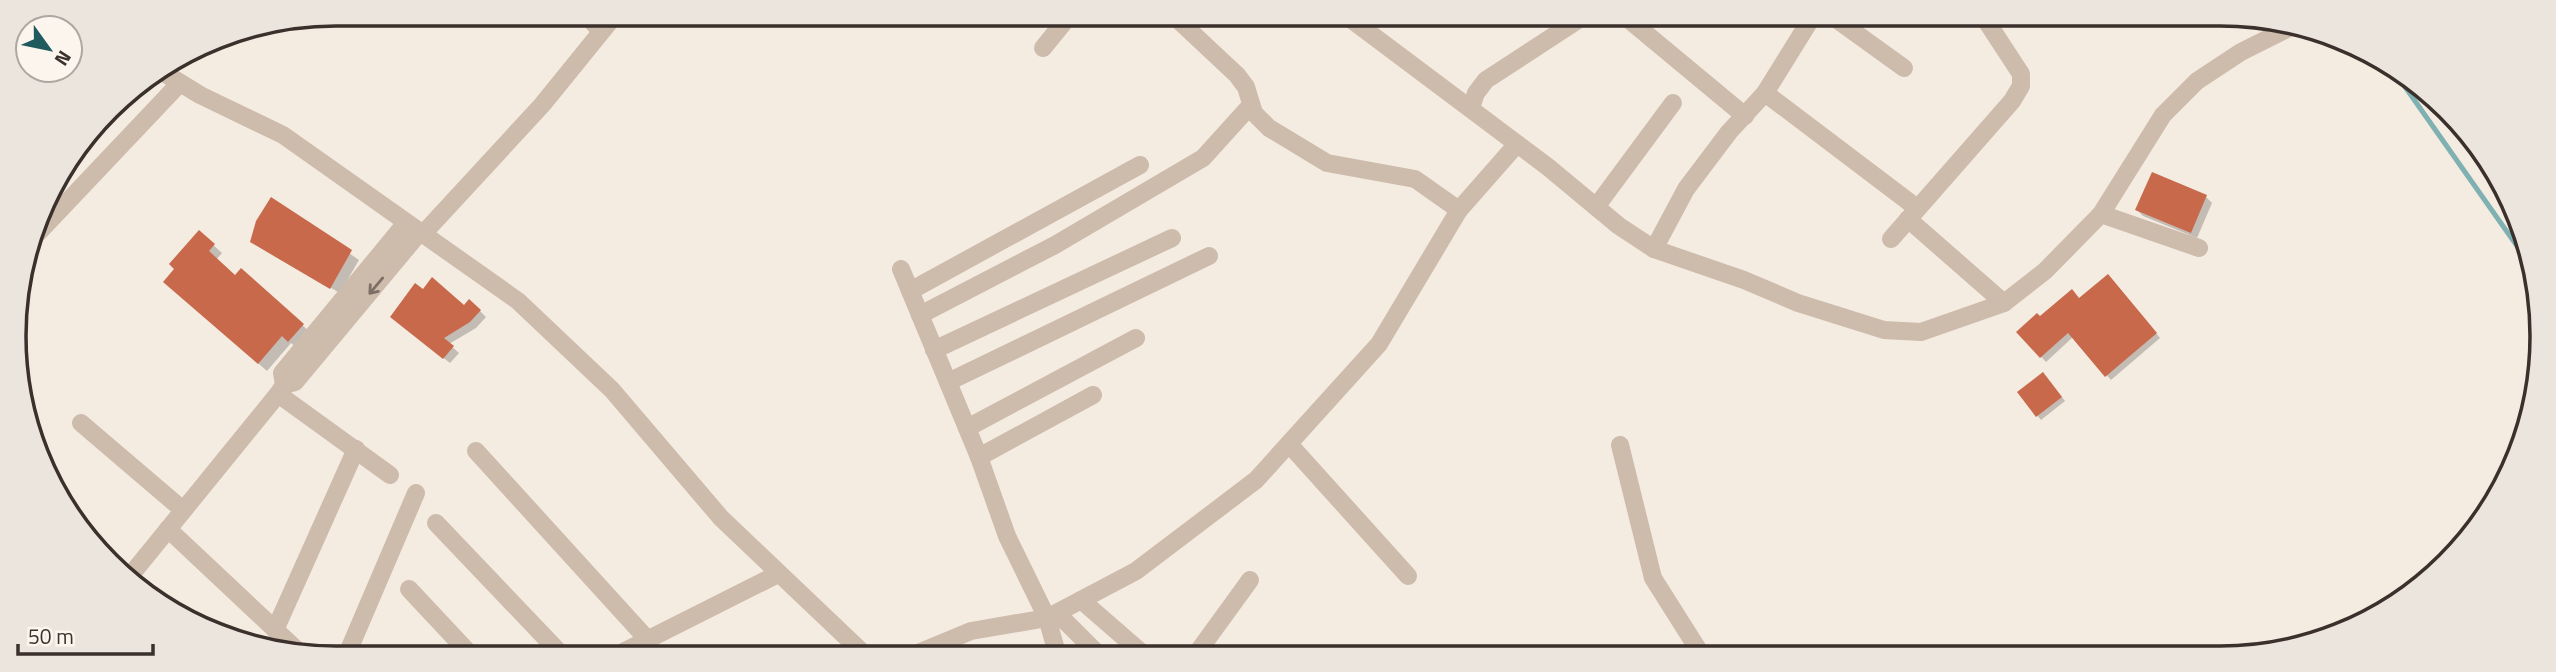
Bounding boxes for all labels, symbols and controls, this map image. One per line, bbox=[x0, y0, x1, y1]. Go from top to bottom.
north arrow bbox=[14, 14, 84, 84]
text: N bbox=[48, 45, 79, 72]
one-way arrow bbox=[368, 277, 384, 295]
scale bar bbox=[18, 612, 152, 656]
text: 50 m bbox=[28, 620, 74, 652]

